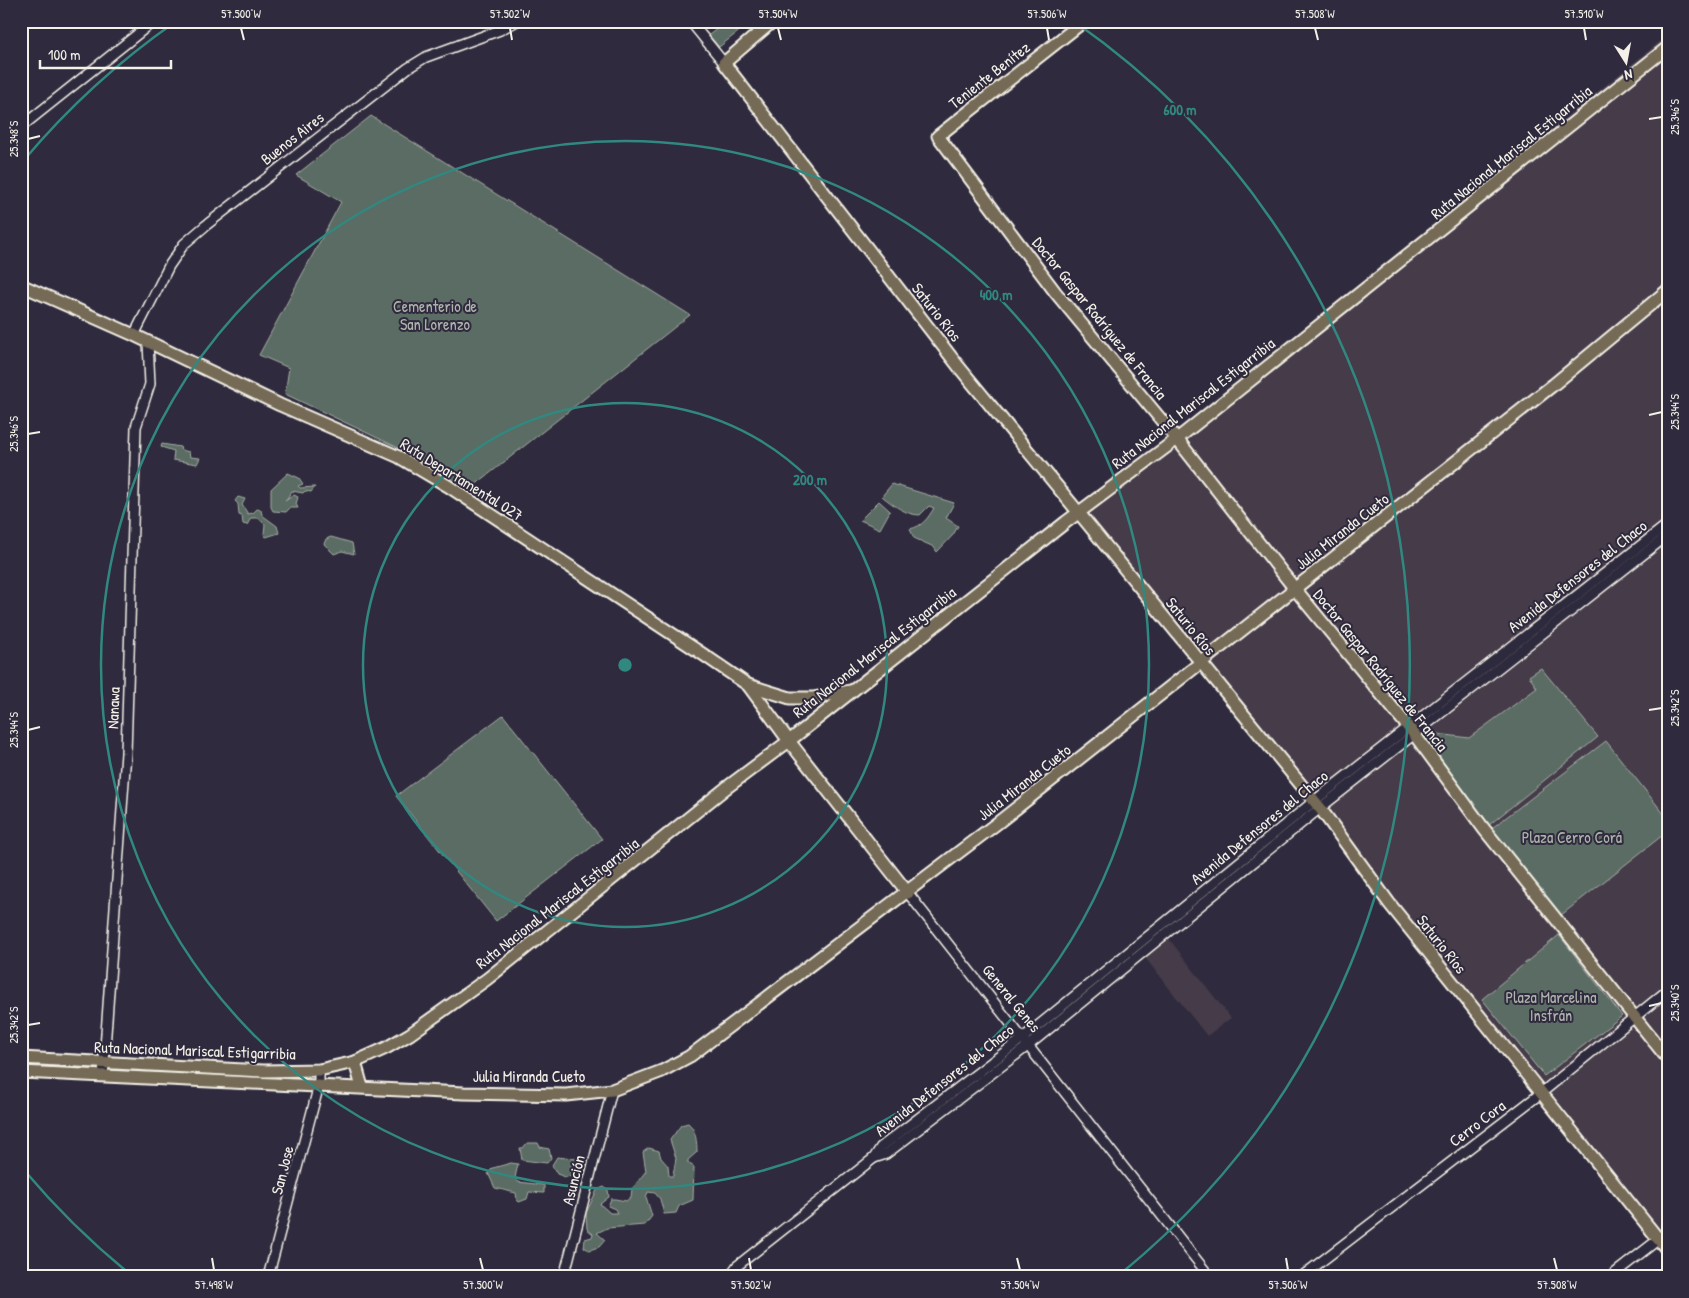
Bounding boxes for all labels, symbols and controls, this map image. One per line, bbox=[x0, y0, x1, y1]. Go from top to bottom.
text: 57.500°W bbox=[221, 5, 261, 22]
text: 57.502°W bbox=[490, 5, 531, 22]
text: 57.504°W bbox=[759, 5, 798, 22]
text: 57.506°W bbox=[1027, 5, 1067, 22]
text: 57.508°W bbox=[1295, 5, 1335, 22]
text: 57.510°W bbox=[1565, 5, 1604, 22]
street label: Teniente Benítez bbox=[944, 36, 1034, 114]
scale bar bbox=[40, 38, 171, 70]
north arrow bbox=[1602, 38, 1652, 88]
text: 100 m bbox=[48, 44, 81, 65]
text: N bbox=[1623, 65, 1634, 85]
street label: Ruta Nacional Mariscal Estigarribia bbox=[1426, 80, 1596, 224]
text: 25.346°S bbox=[1666, 98, 1683, 135]
text: 600 m bbox=[1163, 99, 1197, 120]
street label: Buenos Aires bbox=[256, 106, 328, 170]
text: 25.348°S bbox=[5, 120, 22, 157]
street label: Doctor Gaspar Rodríguez de Francia bbox=[1027, 232, 1173, 404]
street label: Saturio Ríos bbox=[907, 278, 967, 346]
text: 400 m bbox=[980, 284, 1012, 305]
park label: Cementerio de San Lorenzo bbox=[393, 295, 478, 335]
street label: Ruta Nacional Mariscal Estigarribia bbox=[1107, 332, 1279, 474]
text: 25.344°S bbox=[1666, 394, 1683, 430]
text: 25.346°S bbox=[5, 415, 22, 452]
street label: Ruta Departamental 027 bbox=[396, 432, 528, 526]
text: 200 m bbox=[793, 469, 827, 490]
street label: Julia Miranda Cueto bbox=[1291, 487, 1394, 574]
street label: Avenida Defensores del Chaco bbox=[1503, 514, 1652, 637]
street label: Ruta Nacional Mariscal Estigarribia bbox=[788, 581, 960, 723]
street label: Doctor Gaspar Rodríguez de Francia bbox=[1308, 584, 1454, 756]
street label: Saturio Ríos bbox=[1161, 592, 1221, 660]
centre of rings bbox=[616, 656, 634, 674]
street label: Nanawa bbox=[101, 687, 125, 729]
text: 25.342°S bbox=[1666, 689, 1683, 727]
text: 25.344°S bbox=[5, 712, 22, 748]
street label: Julia Miranda Cueto bbox=[973, 738, 1076, 825]
street label: Avenida Defensores del Chaco bbox=[1186, 764, 1333, 889]
park label: Plaza Cerro Corá bbox=[1522, 826, 1622, 848]
street label: Ruta Nacional Mariscal Estigarribia bbox=[471, 832, 643, 974]
street label: Saturio Ríos bbox=[1412, 910, 1472, 978]
street label: General Genes bbox=[978, 959, 1046, 1037]
text: 25.340°S bbox=[1666, 984, 1683, 1021]
park label: Plaza Marcelina Insfrán bbox=[1506, 986, 1596, 1026]
text: 25.342°S bbox=[5, 1006, 22, 1044]
street label: Avenida Defensores del Chaco bbox=[870, 1018, 1019, 1141]
street label: Ruta Nacional Mariscal Estigarribia bbox=[94, 1035, 296, 1065]
street label: Julia Miranda Cueto bbox=[473, 1065, 586, 1087]
street label: Cerro Cora bbox=[1444, 1095, 1510, 1151]
street label: San Jose bbox=[265, 1143, 299, 1197]
street label: Asunción bbox=[556, 1153, 590, 1207]
text: 57.498°W bbox=[195, 1276, 234, 1293]
text: 57.500°W bbox=[463, 1276, 503, 1293]
text: 57.502°W bbox=[731, 1276, 772, 1293]
text: 57.504°W bbox=[1001, 1276, 1040, 1293]
text: 57.506°W bbox=[1268, 1276, 1308, 1293]
text: 57.508°W bbox=[1537, 1276, 1577, 1293]

